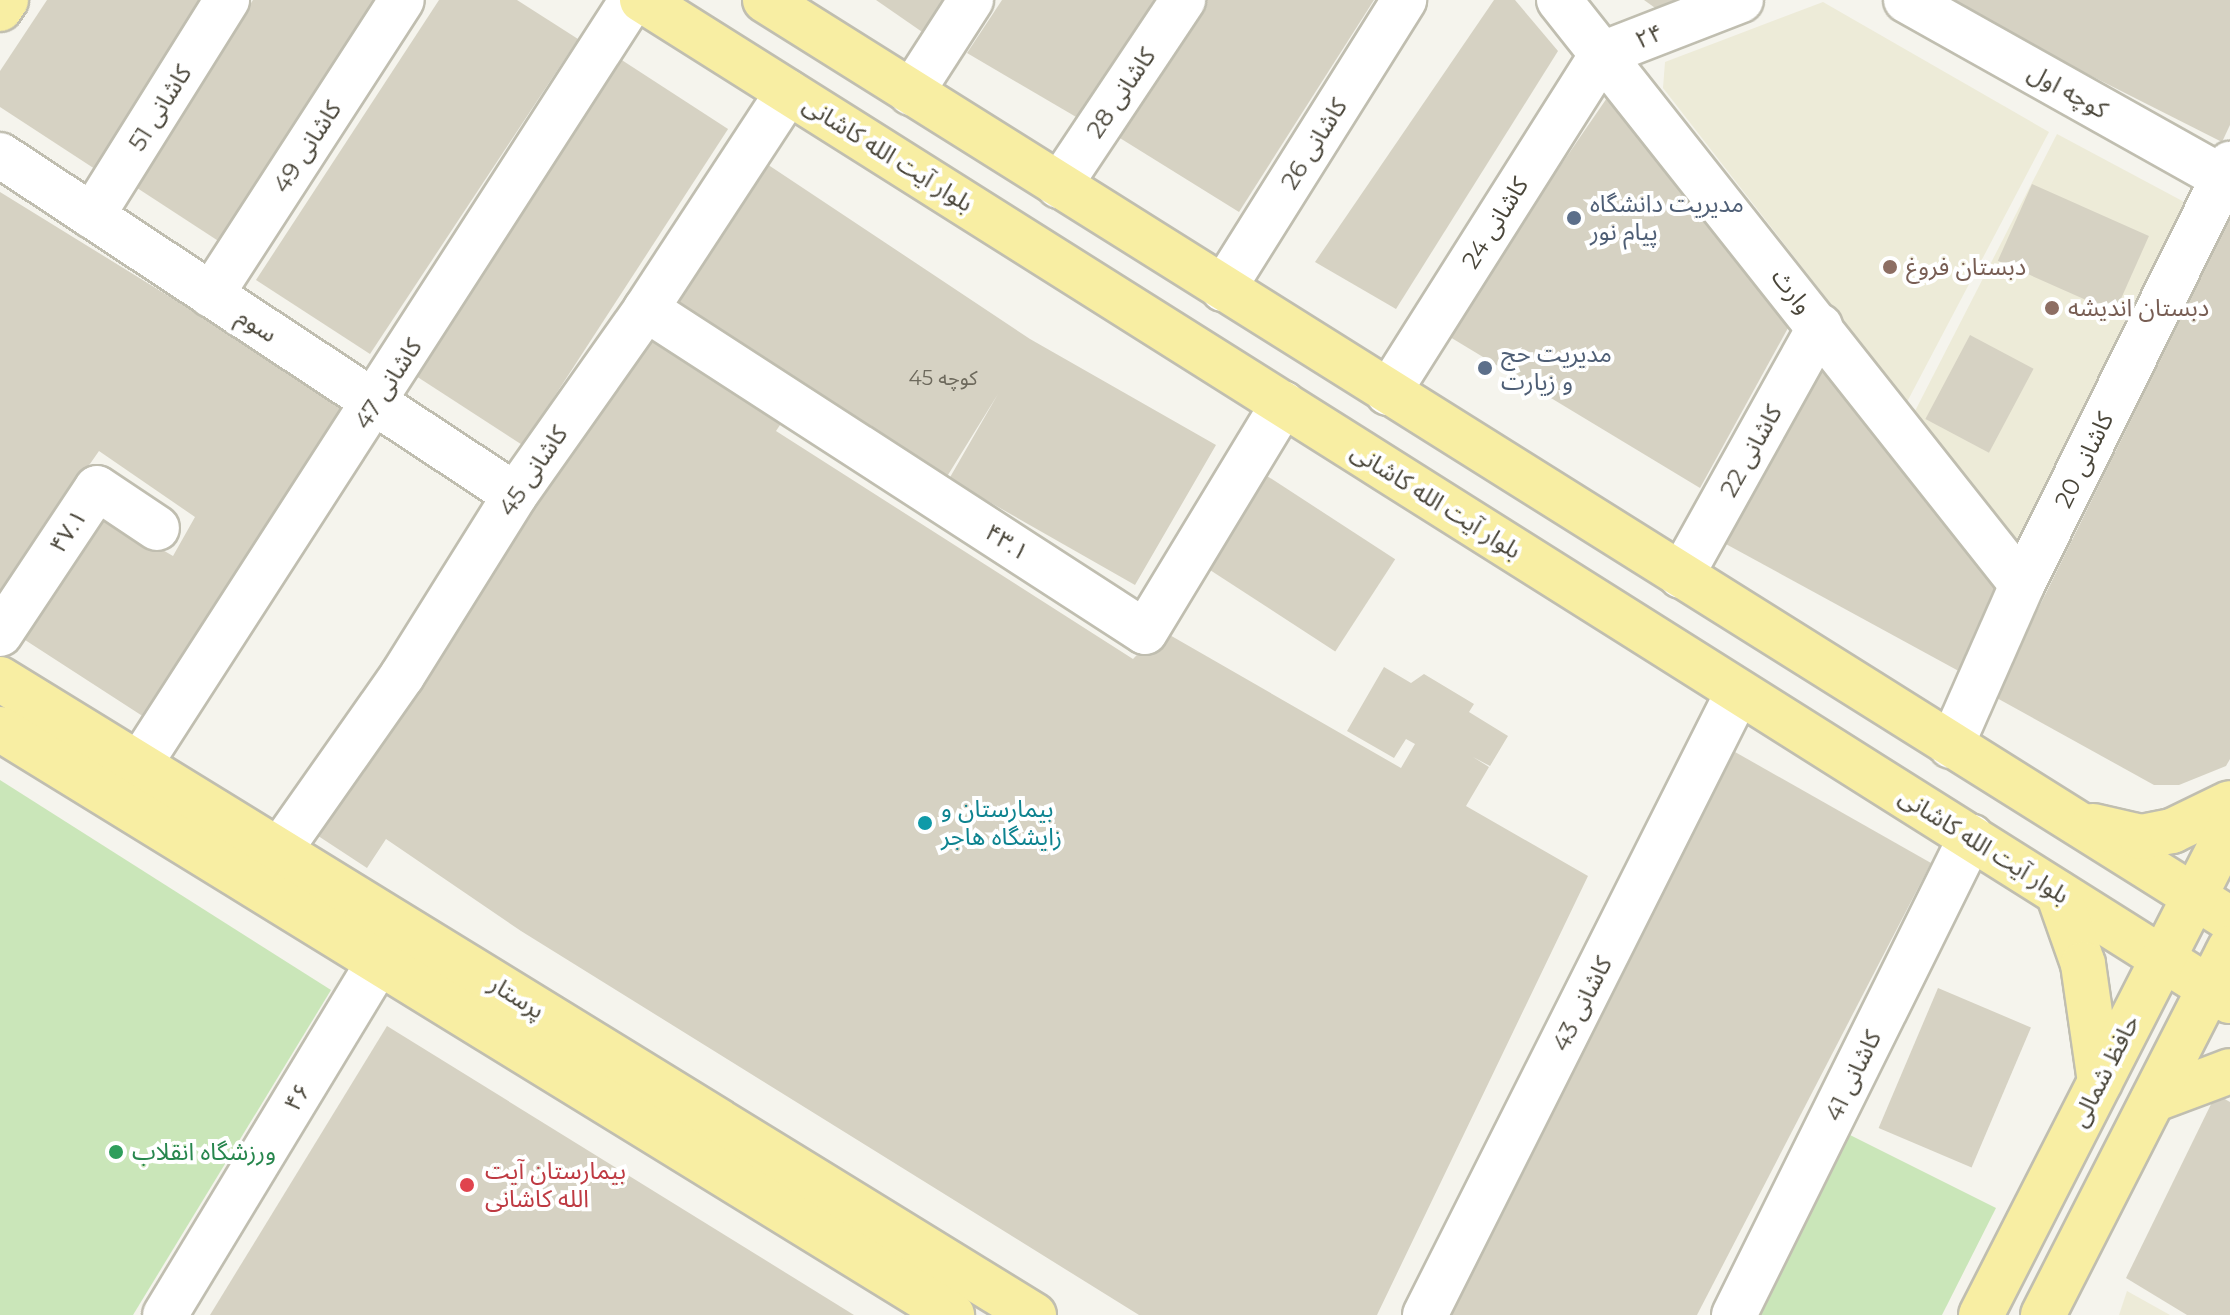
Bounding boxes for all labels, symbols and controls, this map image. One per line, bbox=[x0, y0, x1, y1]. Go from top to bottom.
street label: ۲۴ bbox=[1631, 18, 1667, 54]
street label: کاشانی 28 bbox=[1081, 43, 1161, 143]
street label: کوچه اول bbox=[2023, 57, 2113, 125]
street label: کاشانی 51 bbox=[123, 60, 197, 156]
street label: بلوار آیت الله کاشانی bbox=[798, 90, 978, 218]
street label: کاشانی 26 bbox=[1275, 93, 1353, 195]
street label: کاشانی 49 bbox=[267, 96, 347, 198]
street label: کاشانی 24 bbox=[1456, 172, 1534, 274]
place label: مدیریت دانشگاه پیام نور bbox=[1590, 190, 1744, 246]
marker: مدیریت دانشگاه پیام نور bbox=[1565, 209, 1583, 227]
place label: دبستان فروغ bbox=[1906, 253, 2026, 281]
marker: دبستان فروغ bbox=[1881, 258, 1899, 276]
street label: وارث bbox=[1766, 263, 1818, 319]
place label: دبستان اندیشه bbox=[2068, 294, 2209, 322]
marker: دبستان اندیشه bbox=[2043, 299, 2061, 317]
street label: سوم bbox=[232, 302, 282, 348]
street label: کاشانی 47 bbox=[348, 333, 428, 435]
place label: مدیریت حج و زیارت bbox=[1501, 340, 1612, 396]
marker: مدیریت حج و زیارت bbox=[1476, 359, 1494, 377]
house number: کوچه 45 bbox=[909, 366, 977, 390]
street label: کاشانی 22 bbox=[1714, 400, 1788, 502]
street label: کاشانی 20 bbox=[2049, 408, 2119, 512]
street label: کاشانی 45 bbox=[492, 420, 574, 522]
street label: بلوار آیت الله کاشانی bbox=[1346, 437, 1526, 565]
street label: ۴۷.۱ bbox=[43, 504, 93, 558]
street label: ۴۳.۱ bbox=[980, 517, 1034, 567]
street label: بلوار آیت الله کاشانی bbox=[1894, 782, 2074, 910]
place label: بیمارستان و زایشگاه هاجر bbox=[941, 795, 1062, 851]
marker: بیمارستان و زایشگاه هاجر bbox=[916, 814, 934, 832]
street label: کاشانی 43 bbox=[1546, 952, 1618, 1056]
street label: پرستار bbox=[484, 969, 550, 1025]
street label: حافظ شمالی bbox=[2065, 1010, 2145, 1132]
street label: کاشانی 41 bbox=[1819, 1026, 1887, 1126]
street label: ۴۶ bbox=[278, 1078, 316, 1116]
place label: ورزشگاه انقلاب bbox=[132, 1138, 276, 1166]
marker: ورزشگاه انقلاب bbox=[107, 1143, 125, 1161]
place label: بیمارستان آیت الله کاشانی bbox=[485, 1157, 626, 1213]
marker: بیمارستان آیت الله کاشانی bbox=[456, 1174, 478, 1196]

